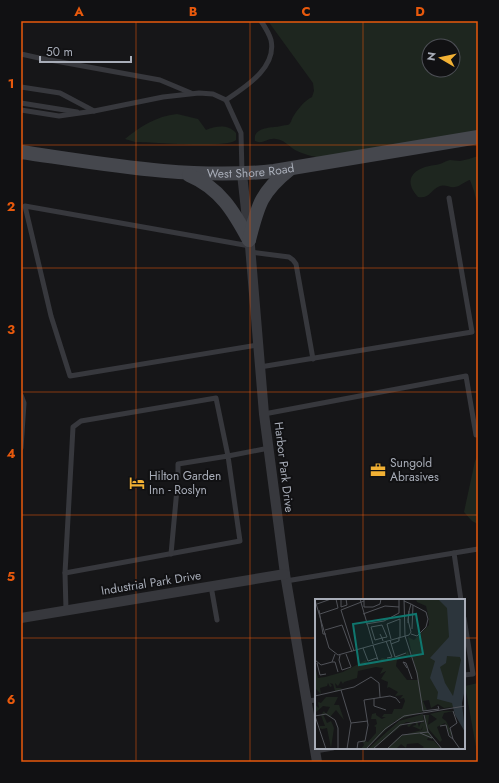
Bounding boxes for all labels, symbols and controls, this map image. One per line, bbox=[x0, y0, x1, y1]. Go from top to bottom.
text: A bbox=[73, 2, 84, 21]
text: B bbox=[189, 2, 198, 21]
text: C bbox=[301, 2, 311, 21]
text: D bbox=[415, 2, 425, 21]
scale bar bbox=[40, 38, 131, 64]
north arrow bbox=[421, 38, 461, 78]
text: 50 m bbox=[46, 43, 73, 61]
text: N bbox=[423, 51, 440, 62]
text: 1 bbox=[8, 74, 14, 93]
street label: West Shore Road bbox=[207, 159, 296, 183]
text: 2 bbox=[7, 197, 15, 216]
text: 3 bbox=[7, 320, 15, 339]
street label: Harbor Park Drive bbox=[270, 421, 298, 513]
text: 4 bbox=[6, 444, 16, 463]
place label: Sungold Abrasives bbox=[390, 454, 439, 486]
office icon: Sungold Abrasives bbox=[369, 461, 387, 479]
place label: Hilton Garden Inn - Roslyn bbox=[149, 467, 221, 499]
hotel icon: Hilton Garden Inn - Roslyn bbox=[128, 474, 146, 492]
street label: Industrial Park Drive bbox=[100, 566, 202, 600]
text: 5 bbox=[7, 567, 15, 586]
inset map bbox=[315, 599, 465, 749]
text: 6 bbox=[7, 690, 16, 709]

